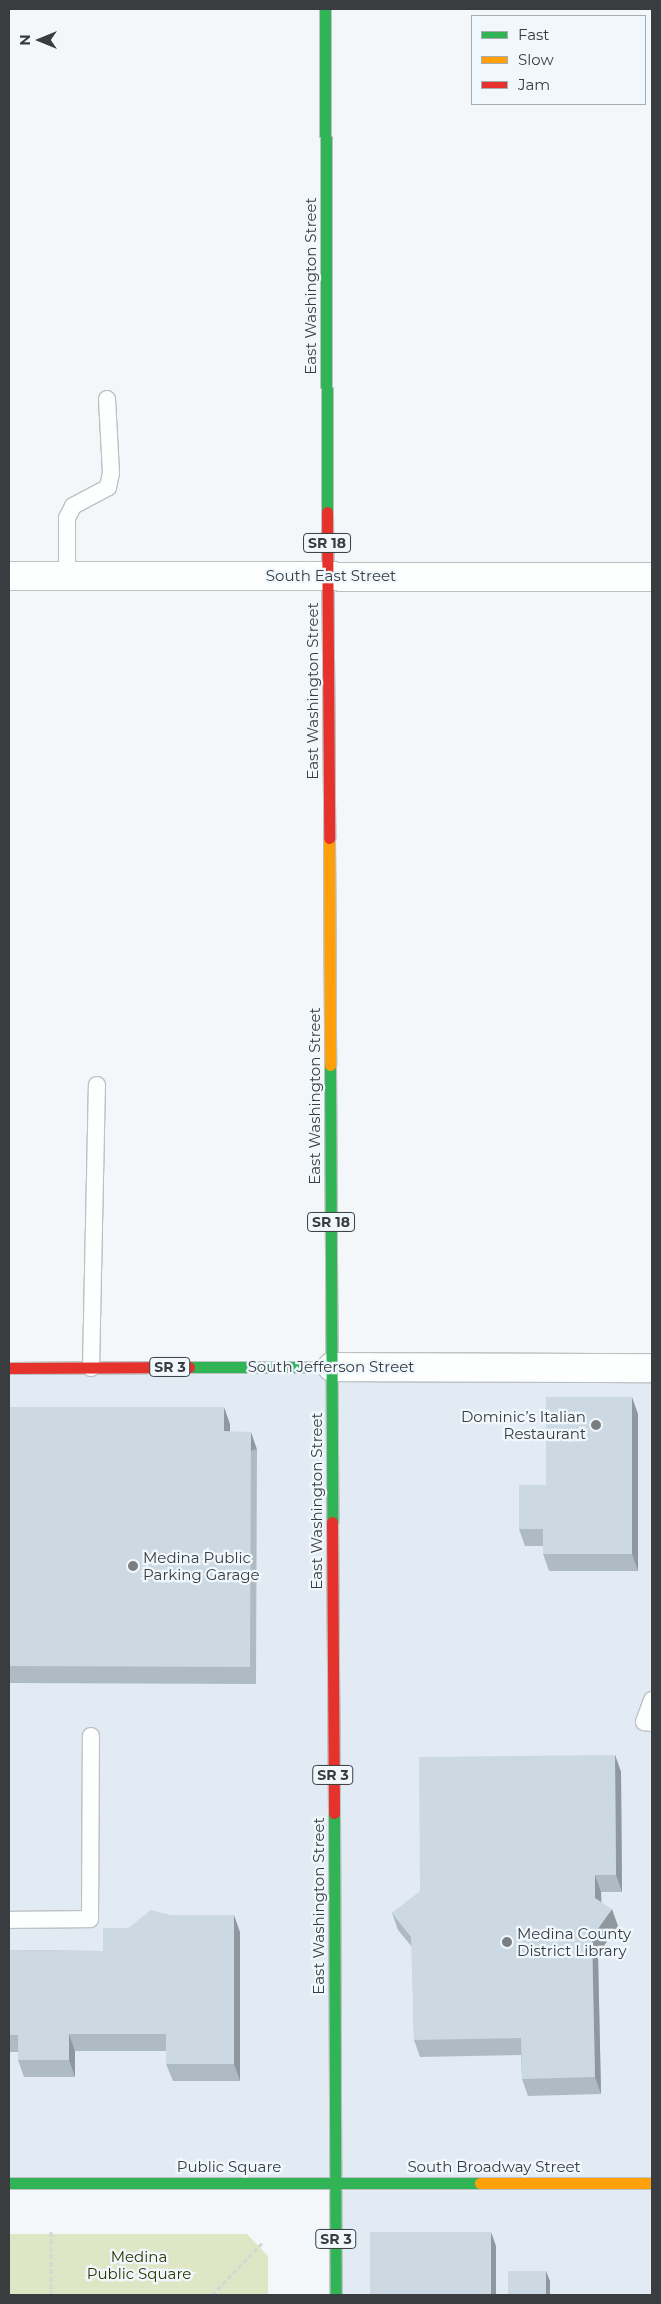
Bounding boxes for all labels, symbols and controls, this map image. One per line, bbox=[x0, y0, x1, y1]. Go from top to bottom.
north arrow bbox=[15, 15, 65, 65]
legend bbox=[471, 15, 646, 105]
text: Fast bbox=[518, 25, 549, 44]
text: N bbox=[16, 34, 34, 46]
text: Slow bbox=[518, 50, 554, 69]
text: Jam bbox=[518, 75, 550, 94]
street label: East Washington Street bbox=[302, 197, 320, 375]
road number: SR 18 bbox=[302, 532, 352, 554]
street label: South East Street bbox=[266, 567, 396, 585]
street label: East Washington Street bbox=[304, 602, 322, 780]
street label: East Washington Street bbox=[306, 1007, 324, 1185]
road number: SR 18 bbox=[306, 1210, 356, 1234]
road number: SR 3 bbox=[149, 1355, 191, 1378]
street label: South Jefferson Street bbox=[248, 1358, 414, 1376]
place label: Dominic’s Italian Restaurant bbox=[461, 1407, 586, 1442]
street label: East Washington Street bbox=[308, 1412, 326, 1590]
marker: Dominic’s Italian Restaurant bbox=[590, 1419, 602, 1431]
place label: Medina Public Parking Garage bbox=[143, 1548, 260, 1583]
marker: Medina Public Parking Garage bbox=[127, 1560, 139, 1572]
road number: SR 3 bbox=[312, 1764, 354, 1786]
street label: East Washington Street bbox=[310, 1817, 328, 1995]
place label: Medina County District Library bbox=[517, 1924, 631, 1959]
marker: Medina County District Library bbox=[501, 1936, 513, 1948]
street label: Public Square bbox=[177, 2158, 281, 2176]
street label: South Broadway Street bbox=[407, 2158, 581, 2176]
road number: SR 3 bbox=[315, 2228, 357, 2250]
park label: Medina Public Square bbox=[87, 2247, 191, 2282]

